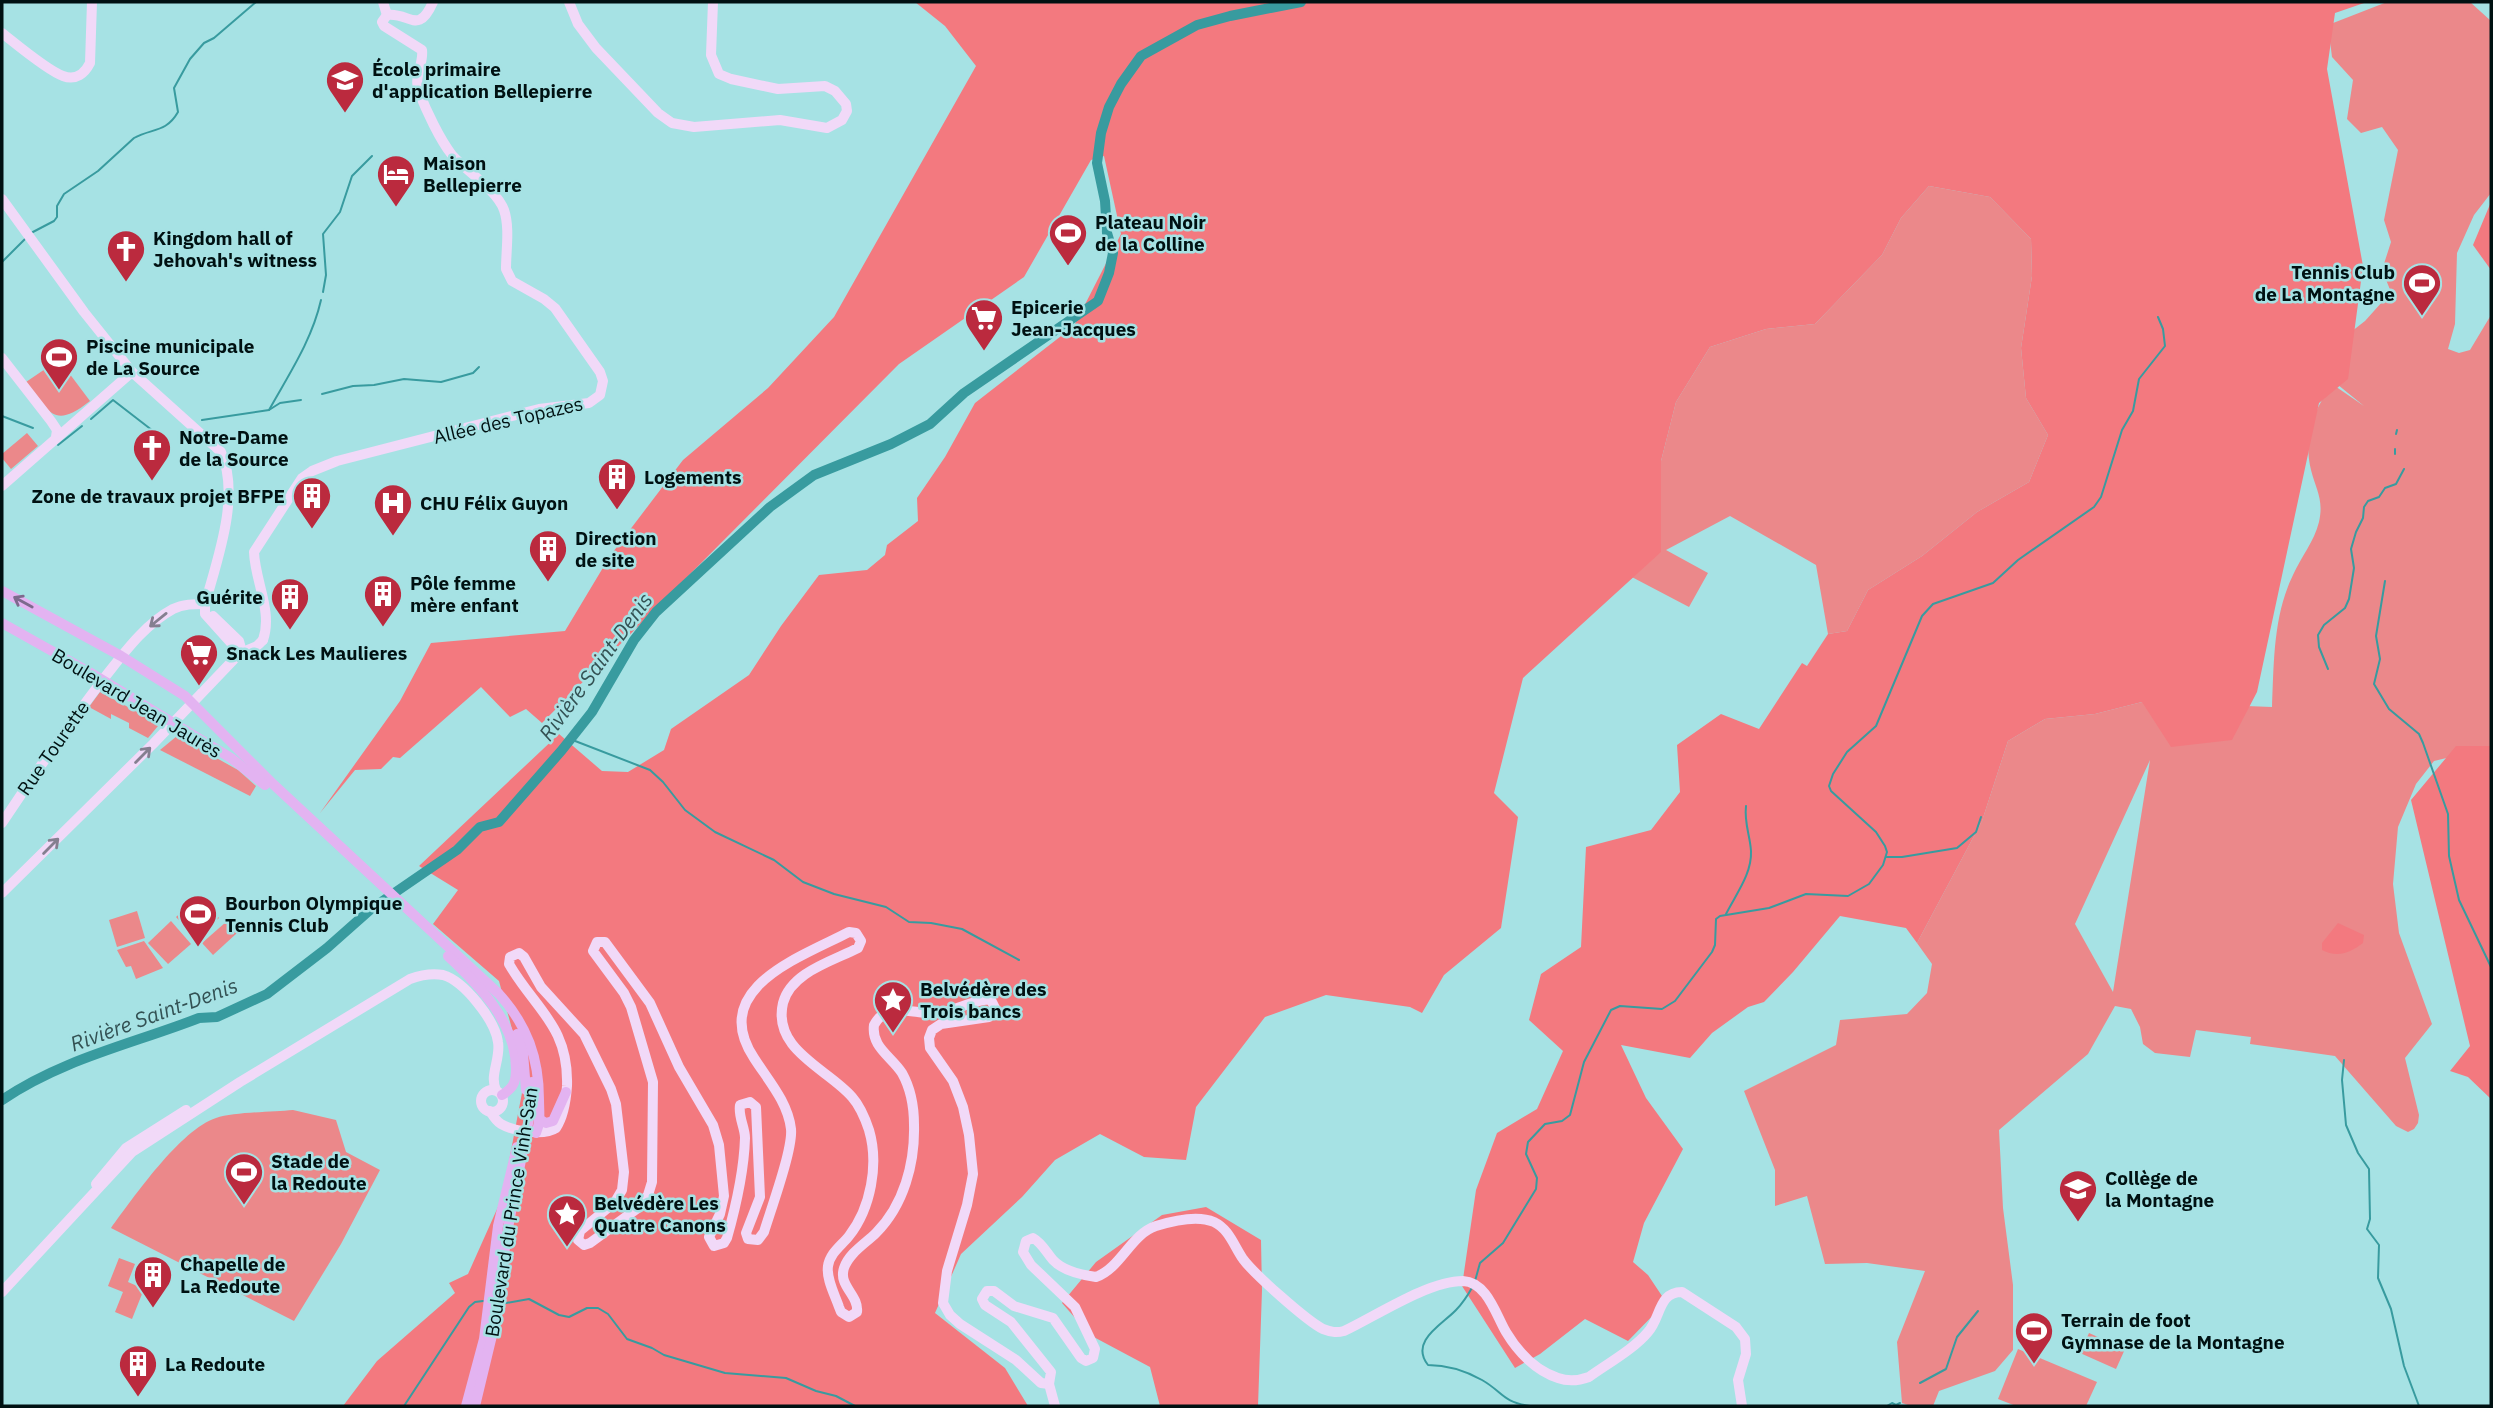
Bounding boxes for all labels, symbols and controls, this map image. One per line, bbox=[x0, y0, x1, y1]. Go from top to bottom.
place label: École primaire d'application Bellepierre bbox=[372, 57, 593, 103]
school or university icon: École primaire d'application Bellepierre bbox=[324, 59, 366, 114]
place label: Maison Bellepierre bbox=[423, 151, 522, 197]
hotel icon: Maison Bellepierre bbox=[375, 153, 417, 208]
place label: Plateau Noir de la Colline bbox=[1095, 210, 1206, 256]
sports icon: Plateau Noir de la Colline bbox=[1047, 212, 1089, 267]
place label: Kingdom hall of Jehovah's witness bbox=[153, 226, 317, 272]
church icon: Kingdom hall of Jehovah's witness bbox=[105, 228, 147, 283]
place label: Tennis Club de La Montagne bbox=[2255, 260, 2395, 306]
sports icon: Tennis Club de La Montagne bbox=[2401, 262, 2443, 317]
place label: Epicerie Jean-Jacques bbox=[1011, 295, 1136, 341]
supermarket icon: Epicerie Jean-Jacques bbox=[963, 297, 1005, 352]
place label: Piscine municipale de La Source bbox=[86, 334, 254, 380]
sports icon: Piscine municipale de La Source bbox=[38, 336, 80, 391]
street label: Allée des Topazes bbox=[431, 391, 585, 449]
place label: Notre-Dame de la Source bbox=[179, 425, 289, 471]
church icon: Notre-Dame de la Source bbox=[131, 427, 173, 482]
building icon: Logements bbox=[596, 456, 638, 511]
place label: Logements bbox=[644, 465, 742, 489]
building icon: Zone de travaux projet BFPE bbox=[291, 475, 333, 530]
hospital icon: CHU Félix Guyon bbox=[372, 482, 414, 537]
place label: Zone de travaux projet BFPE bbox=[32, 484, 285, 508]
place label: CHU Félix Guyon bbox=[420, 491, 568, 515]
place label: Direction de site bbox=[575, 526, 657, 572]
building icon: Direction de site bbox=[527, 528, 569, 583]
place label: Pôle femme mère enfant bbox=[410, 571, 519, 617]
building icon: Pôle femme mère enfant bbox=[362, 573, 404, 628]
building icon: Guérite bbox=[269, 576, 311, 631]
place label: Guérite bbox=[196, 585, 263, 609]
water label: Rivière Saint-Denis bbox=[532, 587, 658, 746]
one-way arrow bbox=[13, 595, 34, 608]
one-way arrow bbox=[149, 613, 168, 628]
supermarket icon: Snack Les Maulieres bbox=[178, 632, 220, 687]
place label: Snack Les Maulieres bbox=[226, 641, 407, 665]
street label: Boulevard Jean Jaurès bbox=[48, 643, 226, 763]
street label: Rue Tourette bbox=[12, 696, 94, 800]
one-way arrow bbox=[134, 746, 151, 763]
one-way arrow bbox=[42, 837, 59, 854]
place label: Bourbon Olympique Tennis Club bbox=[225, 891, 402, 937]
sports icon: Bourbon Olympique Tennis Club bbox=[177, 893, 219, 948]
water label: Rivière Saint-Denis bbox=[66, 971, 241, 1057]
place label: Belvédère des Trois bancs bbox=[920, 977, 1047, 1023]
place icon: Belvédère des Trois bancs bbox=[872, 979, 914, 1034]
street label: Boulevard du Prince Vinh-San bbox=[479, 1085, 543, 1339]
place label: Stade de la Redoute bbox=[271, 1149, 367, 1195]
sports icon: Stade de la Redoute bbox=[223, 1151, 265, 1206]
place label: Collège de la Montagne bbox=[2105, 1166, 2214, 1212]
school or university icon: Collège de la Montagne bbox=[2057, 1168, 2099, 1223]
place label: Belvédère Les Quatre Canons bbox=[594, 1191, 726, 1237]
place icon: Belvédère Les Quatre Canons bbox=[546, 1193, 588, 1248]
place label: Chapelle de La Redoute bbox=[180, 1252, 286, 1298]
building icon: Chapelle de La Redoute bbox=[132, 1254, 174, 1309]
place label: Terrain de foot Gymnase de la Montagne bbox=[2061, 1308, 2285, 1354]
sports icon: Terrain de foot Gymnase de la Montagne bbox=[2013, 1310, 2055, 1365]
building icon: La Redoute bbox=[117, 1343, 159, 1398]
place label: La Redoute bbox=[165, 1352, 265, 1376]

